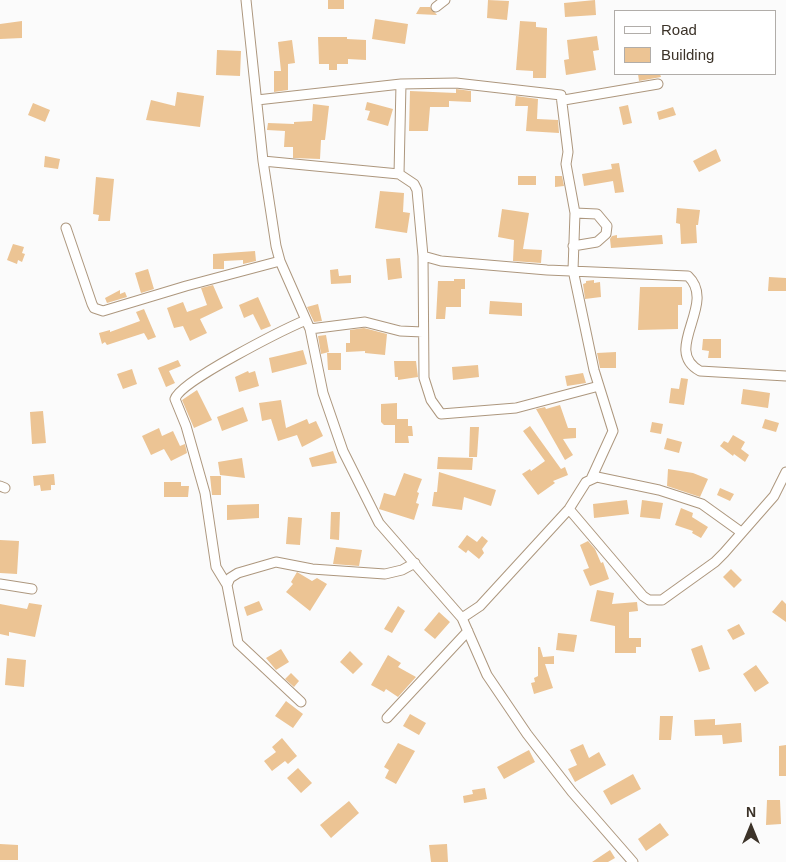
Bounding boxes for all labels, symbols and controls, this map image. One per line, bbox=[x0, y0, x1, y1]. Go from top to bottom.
legend bbox=[614, 10, 776, 75]
text: Road bbox=[661, 21, 697, 38]
text: Building bbox=[661, 46, 714, 63]
north arrow bbox=[726, 802, 776, 852]
text: N bbox=[746, 804, 756, 820]

